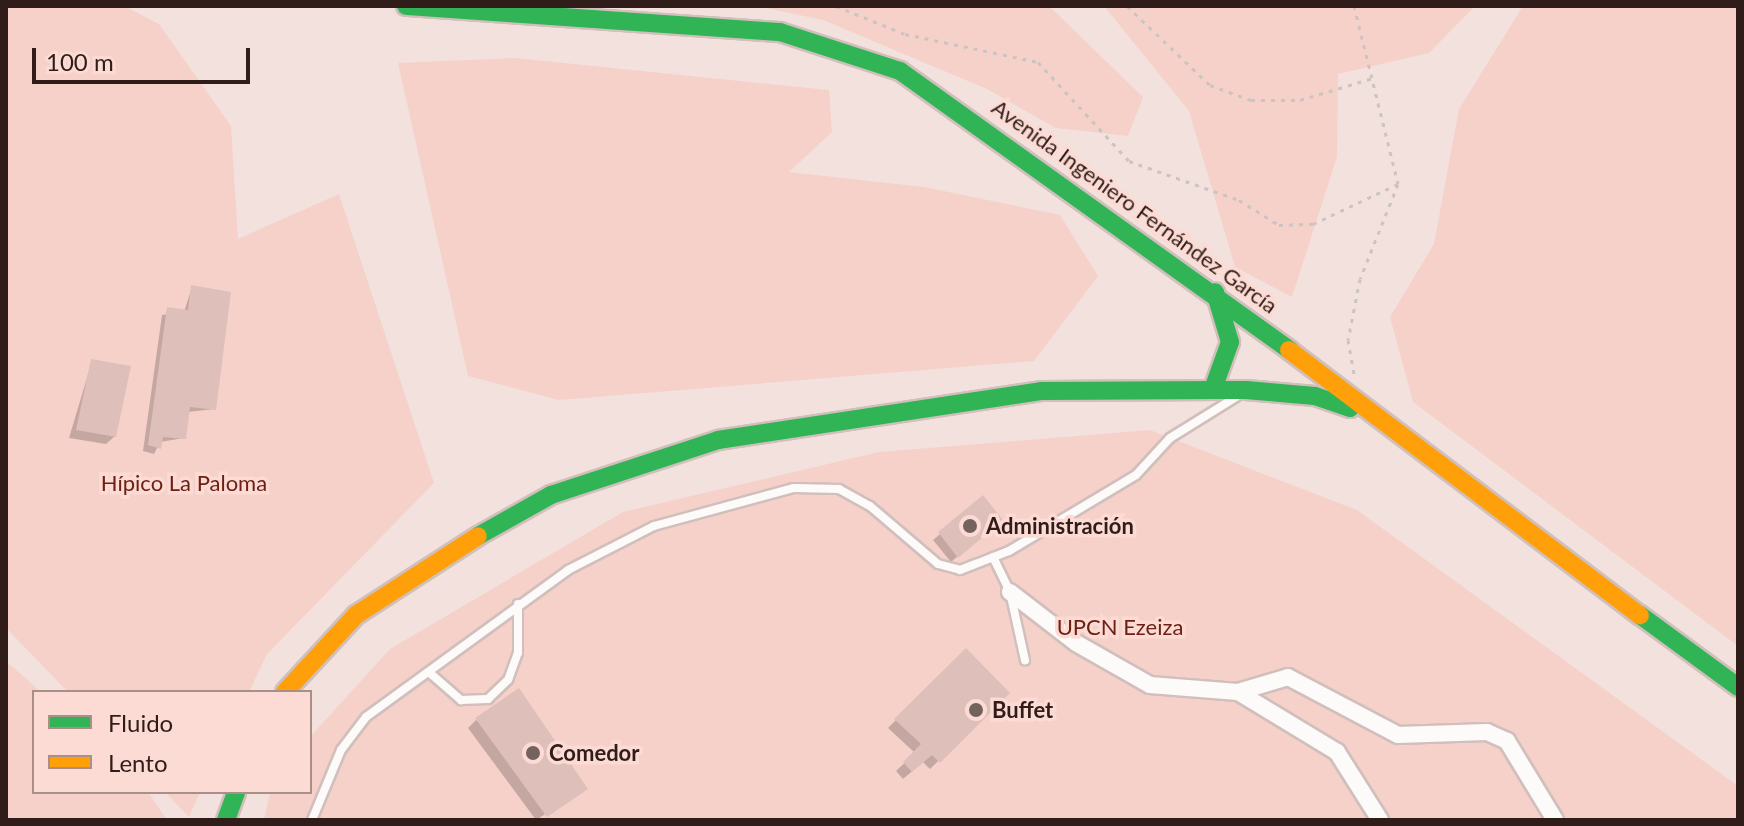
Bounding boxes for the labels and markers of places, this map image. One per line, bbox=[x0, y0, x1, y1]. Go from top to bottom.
place label: Administración bbox=[986, 513, 1134, 539]
marker: Administración bbox=[961, 517, 979, 535]
place label: Buffet bbox=[992, 697, 1053, 723]
marker: Buffet bbox=[967, 701, 985, 719]
place label: Comedor bbox=[549, 740, 639, 766]
marker: Comedor bbox=[524, 744, 542, 762]

